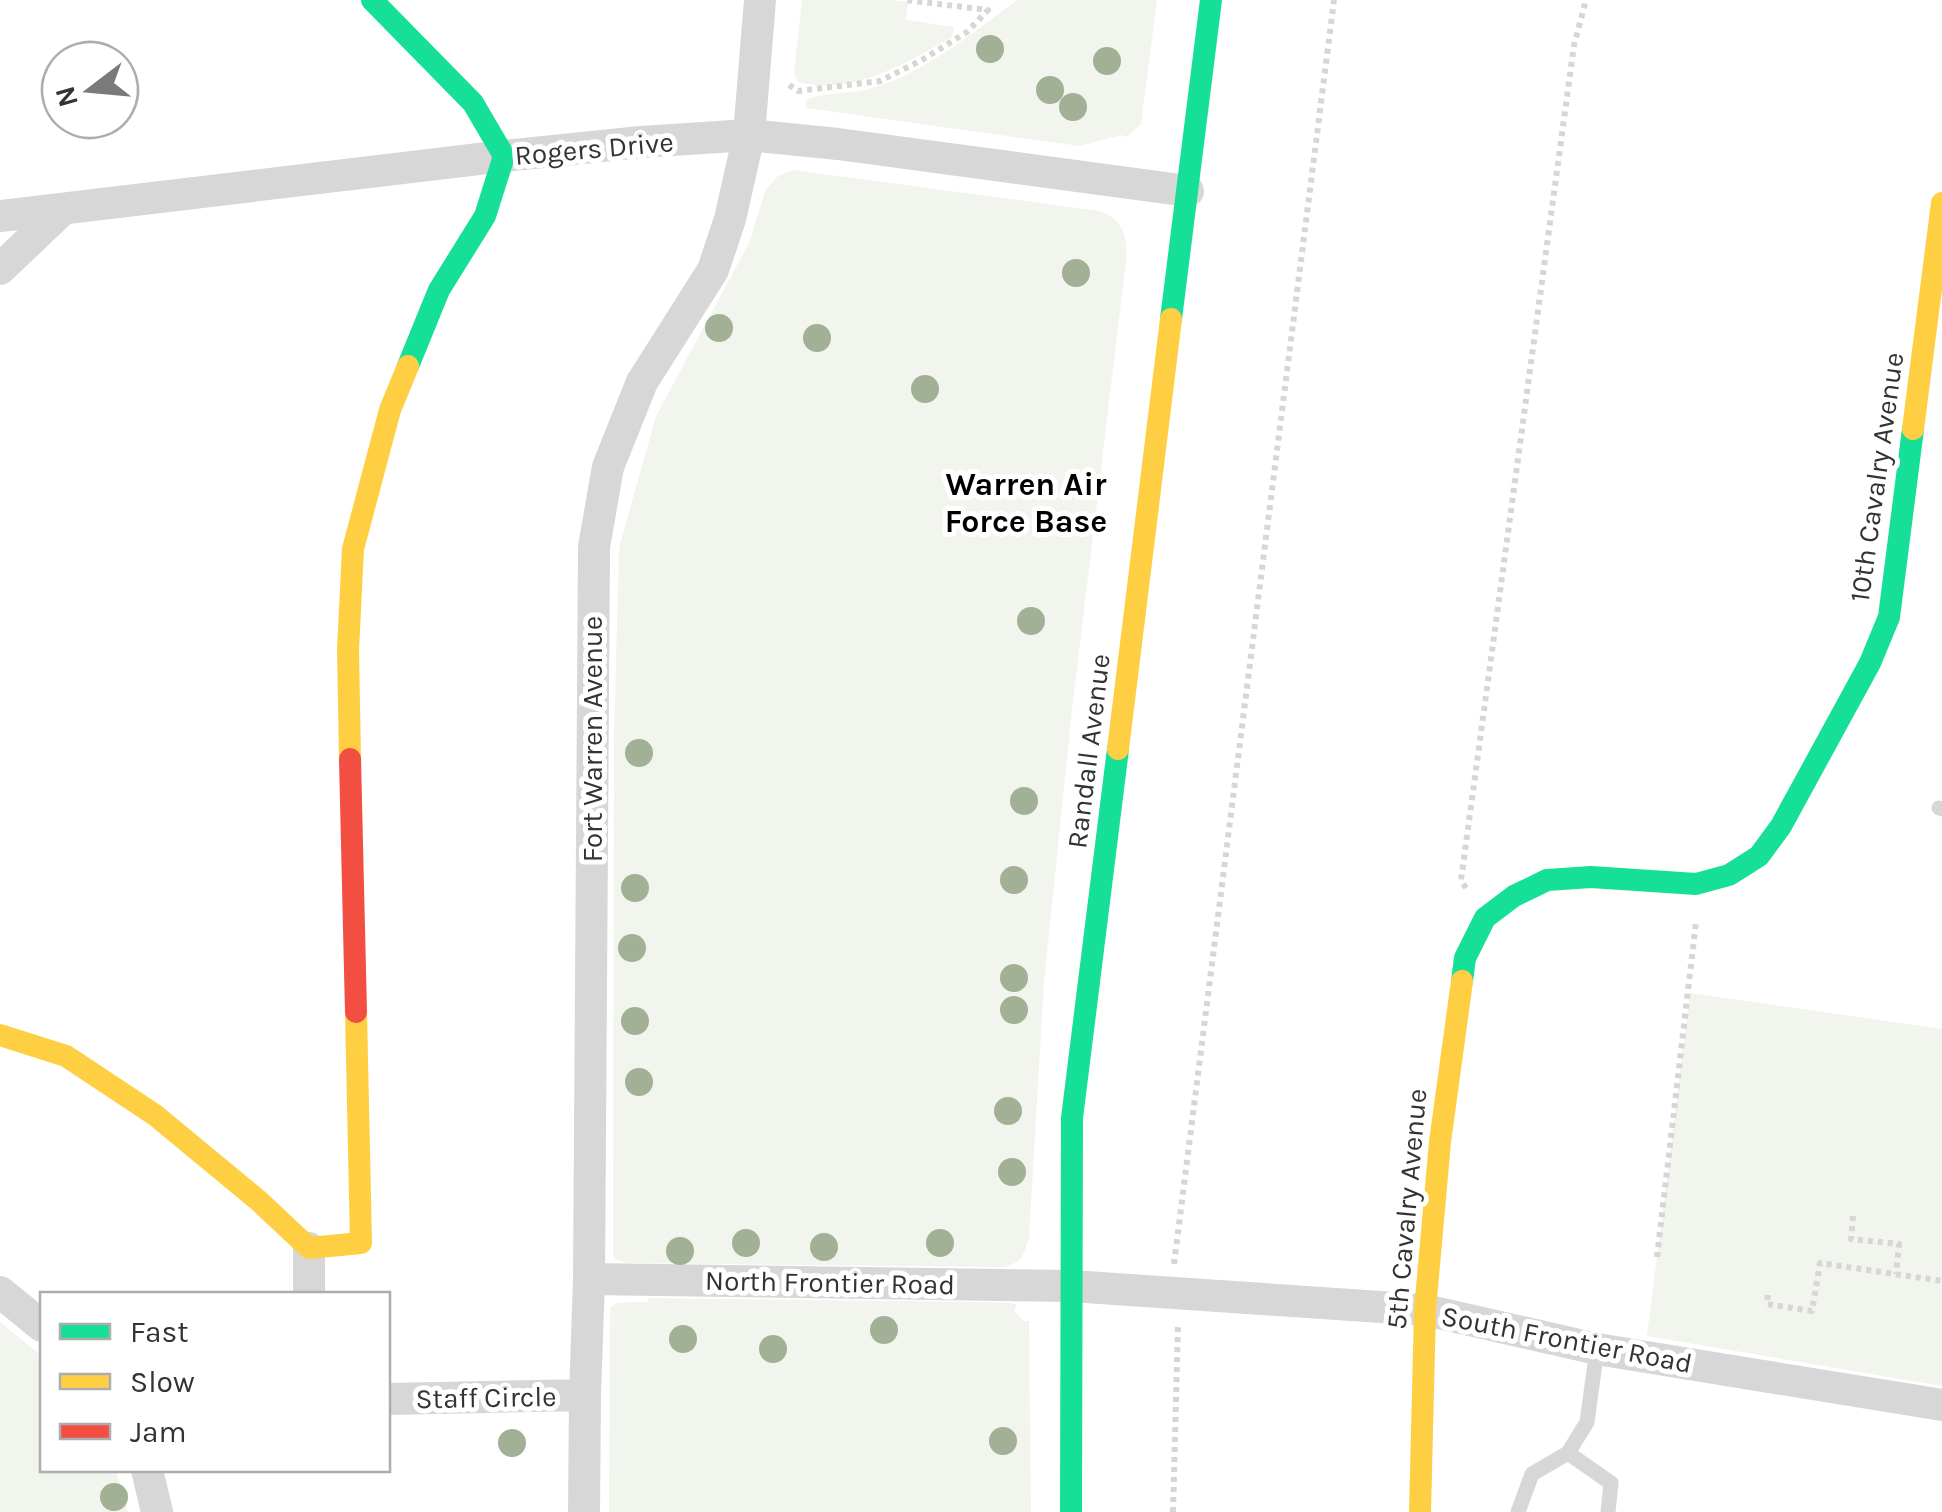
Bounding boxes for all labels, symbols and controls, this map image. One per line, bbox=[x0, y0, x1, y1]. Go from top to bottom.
north arrow bbox=[40, 40, 140, 140]
text: N bbox=[48, 83, 85, 111]
street label: Rogers Drive bbox=[513, 125, 675, 172]
street label: 10th Cavalry Avenue bbox=[1843, 350, 1910, 604]
district label: Warren Air Force Base bbox=[945, 466, 1107, 540]
street label: Fort Warren Avenue bbox=[576, 616, 609, 862]
street label: Randall Avenue bbox=[1060, 652, 1117, 850]
street label: 5th Cavalry Avenue bbox=[1380, 1087, 1433, 1331]
street label: North Frontier Road bbox=[705, 1264, 955, 1301]
legend bbox=[40, 1292, 390, 1472]
street label: South Frontier Road bbox=[1439, 1299, 1695, 1380]
text: Fast bbox=[130, 1314, 189, 1350]
text: Slow bbox=[130, 1364, 195, 1400]
street label: Staff Circle bbox=[415, 1380, 557, 1415]
text: Jam bbox=[130, 1414, 187, 1450]

